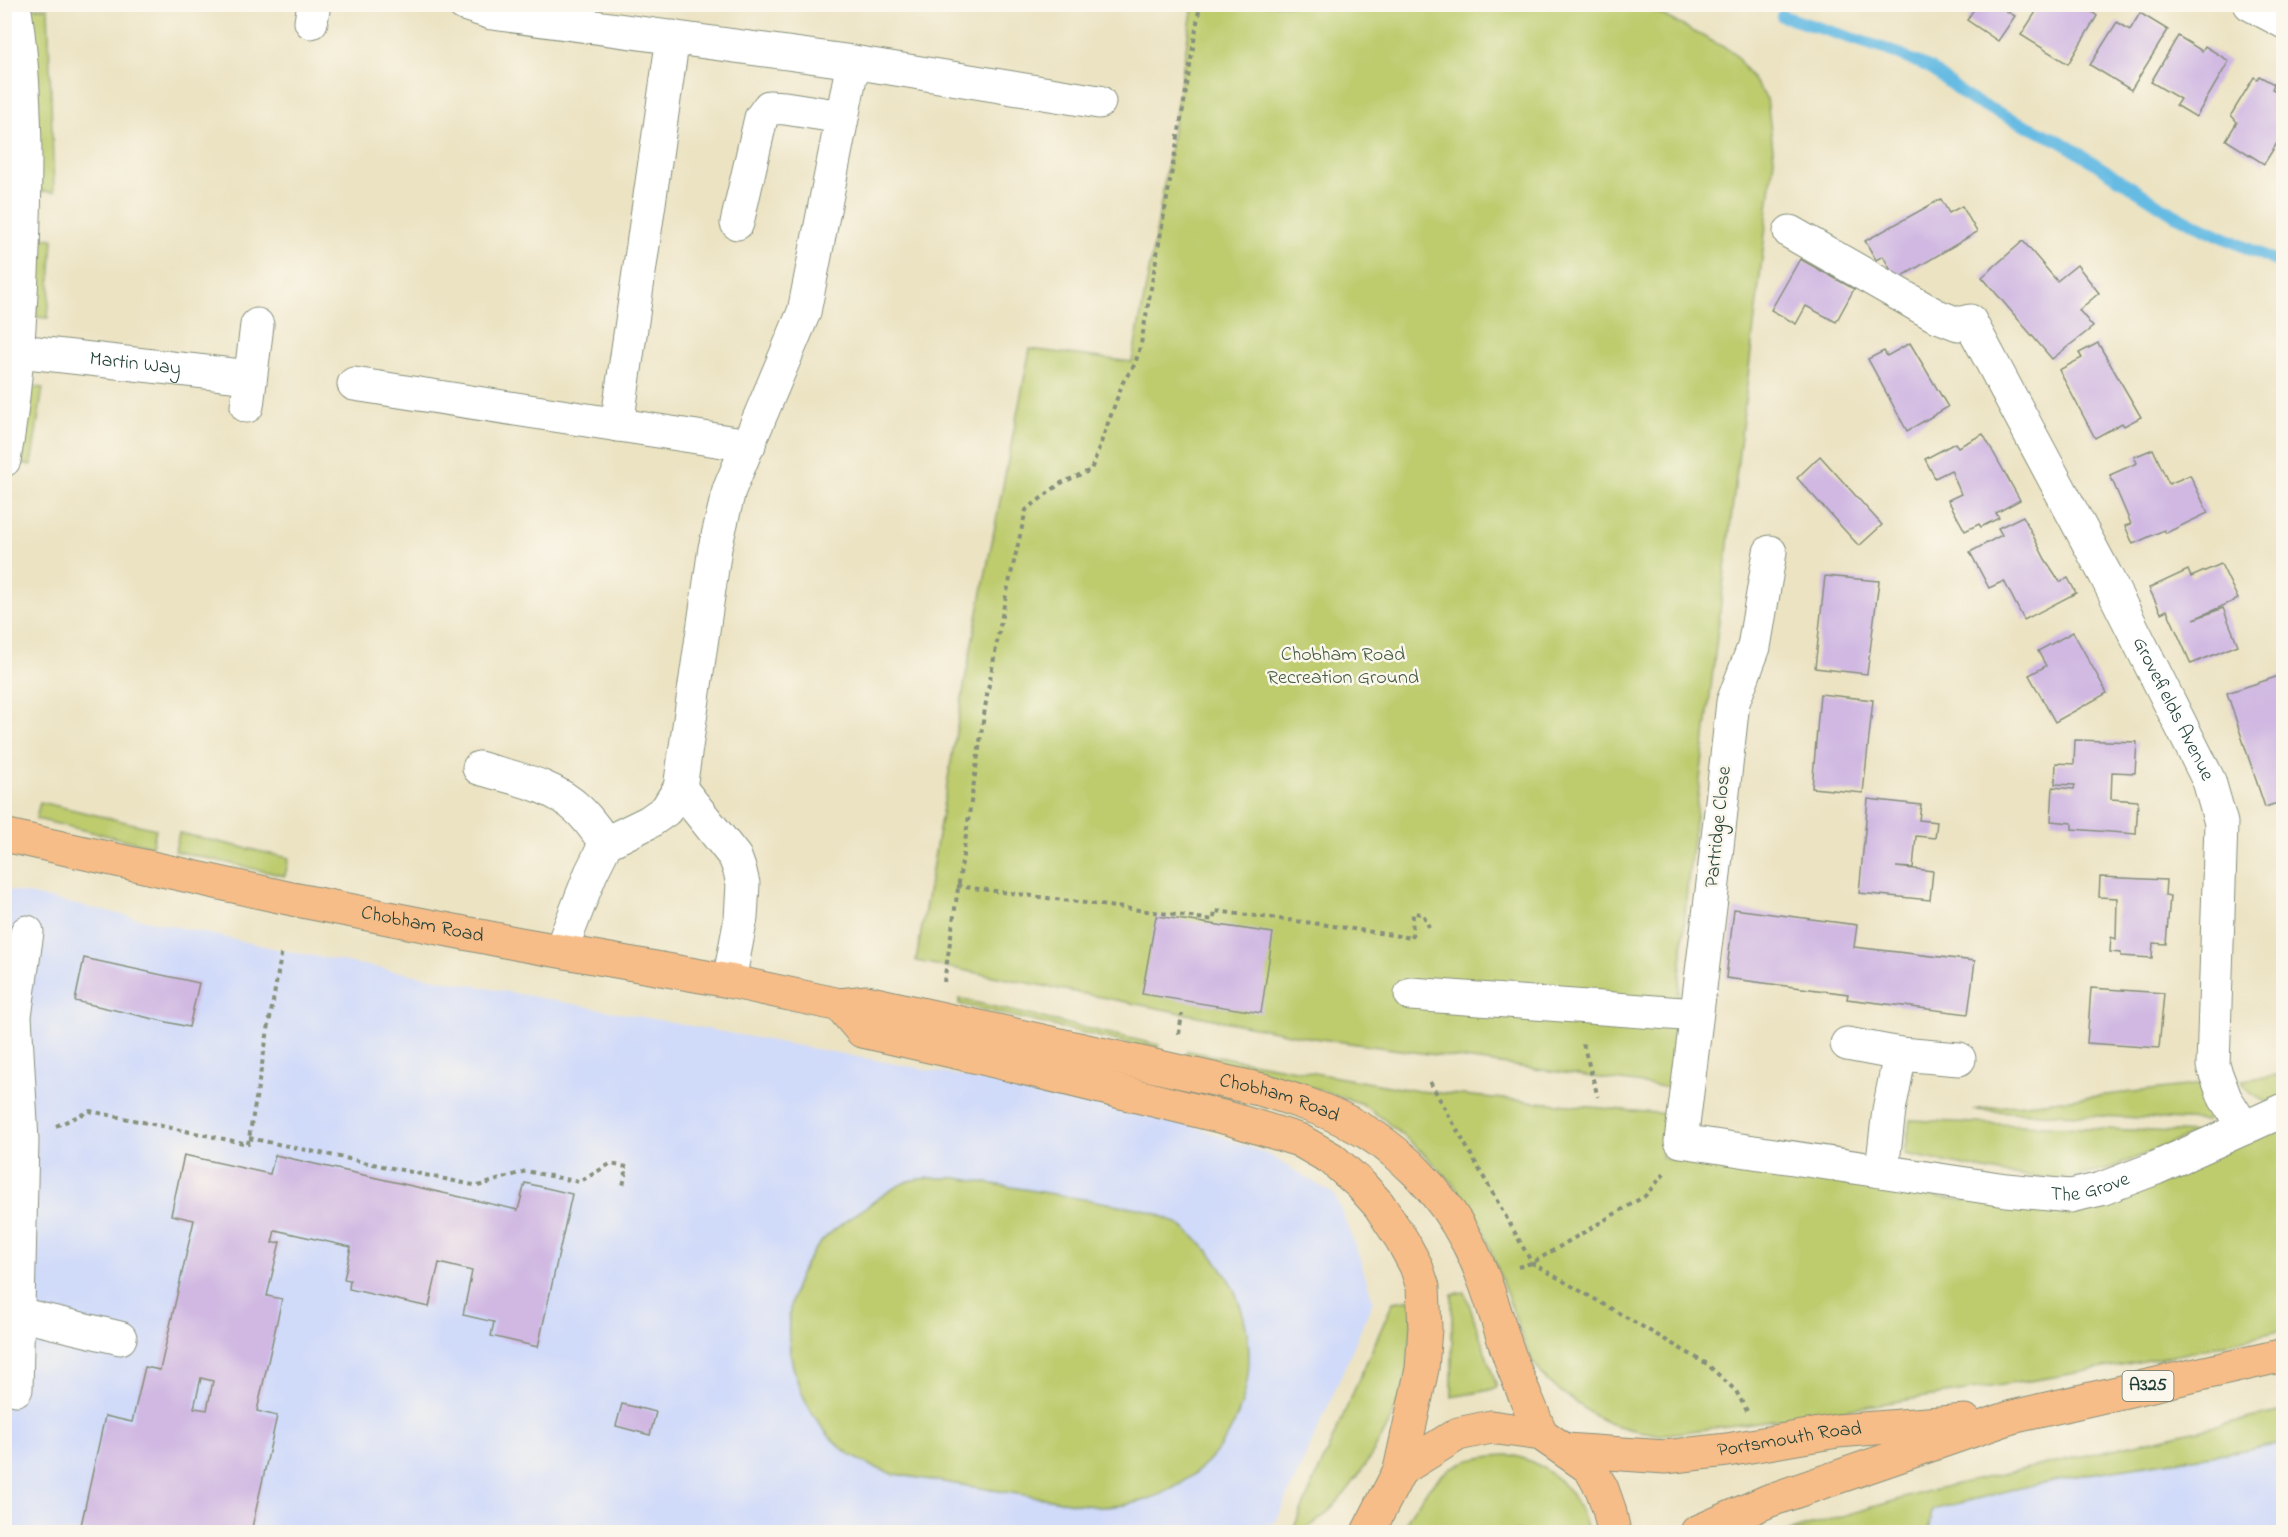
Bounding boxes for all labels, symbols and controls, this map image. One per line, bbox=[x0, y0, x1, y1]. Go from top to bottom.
street label: Martin Way bbox=[88, 345, 183, 384]
street label: Grovefields Avenue bbox=[2124, 632, 2221, 786]
park label: Chobham Road Recreation Ground bbox=[1267, 641, 1419, 693]
street label: Partridge Close bbox=[1698, 765, 1741, 889]
street label: Chobham Road bbox=[359, 898, 486, 951]
street label: Chobham Road bbox=[1217, 1066, 1344, 1130]
street label: The Grove bbox=[2049, 1165, 2134, 1211]
road number: A325 bbox=[2122, 1371, 2174, 1401]
street label: Portsmouth Road bbox=[1716, 1415, 1863, 1465]

